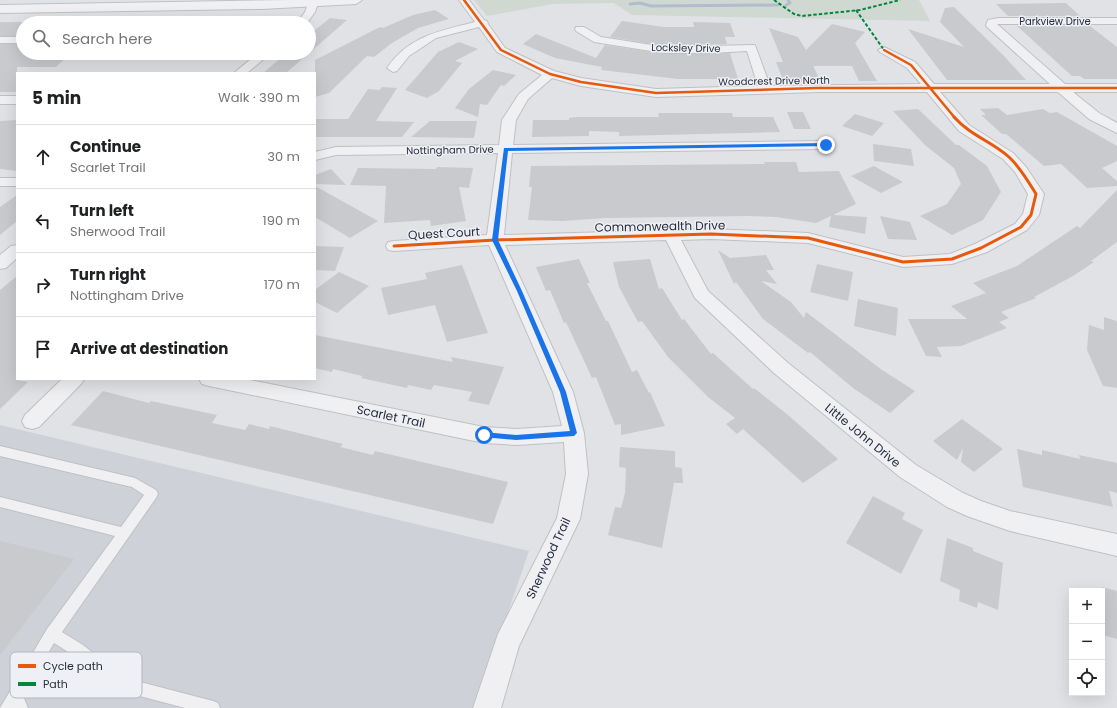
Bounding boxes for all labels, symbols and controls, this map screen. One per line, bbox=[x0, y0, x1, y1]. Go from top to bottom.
street label: Parkview Drive bbox=[1019, 14, 1091, 29]
search box bbox=[16, 16, 316, 60]
icon: search bbox=[30, 27, 52, 49]
text: Search here bbox=[62, 28, 152, 49]
street label: Locksley Drive bbox=[651, 40, 721, 56]
street label: Woodcrest Drive North bbox=[718, 73, 830, 89]
text: 5 min bbox=[32, 86, 81, 110]
text: Walk · 390 m bbox=[218, 88, 300, 107]
text: Continue bbox=[70, 136, 141, 157]
route end bbox=[817, 136, 835, 154]
street label: Nottingham Drive bbox=[406, 142, 494, 158]
icon: ahead bbox=[32, 146, 54, 168]
text: 30 m bbox=[267, 147, 300, 166]
text: Scarlet Trail bbox=[70, 158, 146, 177]
text: Turn left bbox=[70, 200, 134, 221]
icon: left bbox=[32, 210, 54, 232]
text: 190 m bbox=[263, 211, 300, 230]
street label: Commonwealth Drive bbox=[595, 216, 725, 236]
text: Sherwood Trail bbox=[70, 222, 166, 241]
street label: Quest Court bbox=[408, 223, 480, 243]
text: Turn right bbox=[70, 264, 146, 285]
icon: right bbox=[32, 274, 54, 296]
text: 170 m bbox=[264, 275, 300, 294]
text: Nottingham Drive bbox=[70, 286, 184, 305]
icon: arrive bbox=[32, 338, 54, 360]
text: Arrive at destination bbox=[70, 338, 228, 359]
street label: Little John Drive bbox=[821, 399, 905, 471]
street label: Scarlet Trail bbox=[355, 400, 427, 432]
route start bbox=[475, 426, 493, 444]
street label: Sherwood Trail bbox=[522, 514, 574, 602]
map controls bbox=[1069, 588, 1105, 696]
button: + bbox=[1069, 588, 1105, 624]
button: − bbox=[1069, 624, 1105, 660]
legend bbox=[10, 652, 142, 698]
text: Cycle path bbox=[43, 658, 103, 674]
button: locate bbox=[1069, 660, 1105, 696]
text: Path bbox=[43, 676, 68, 692]

